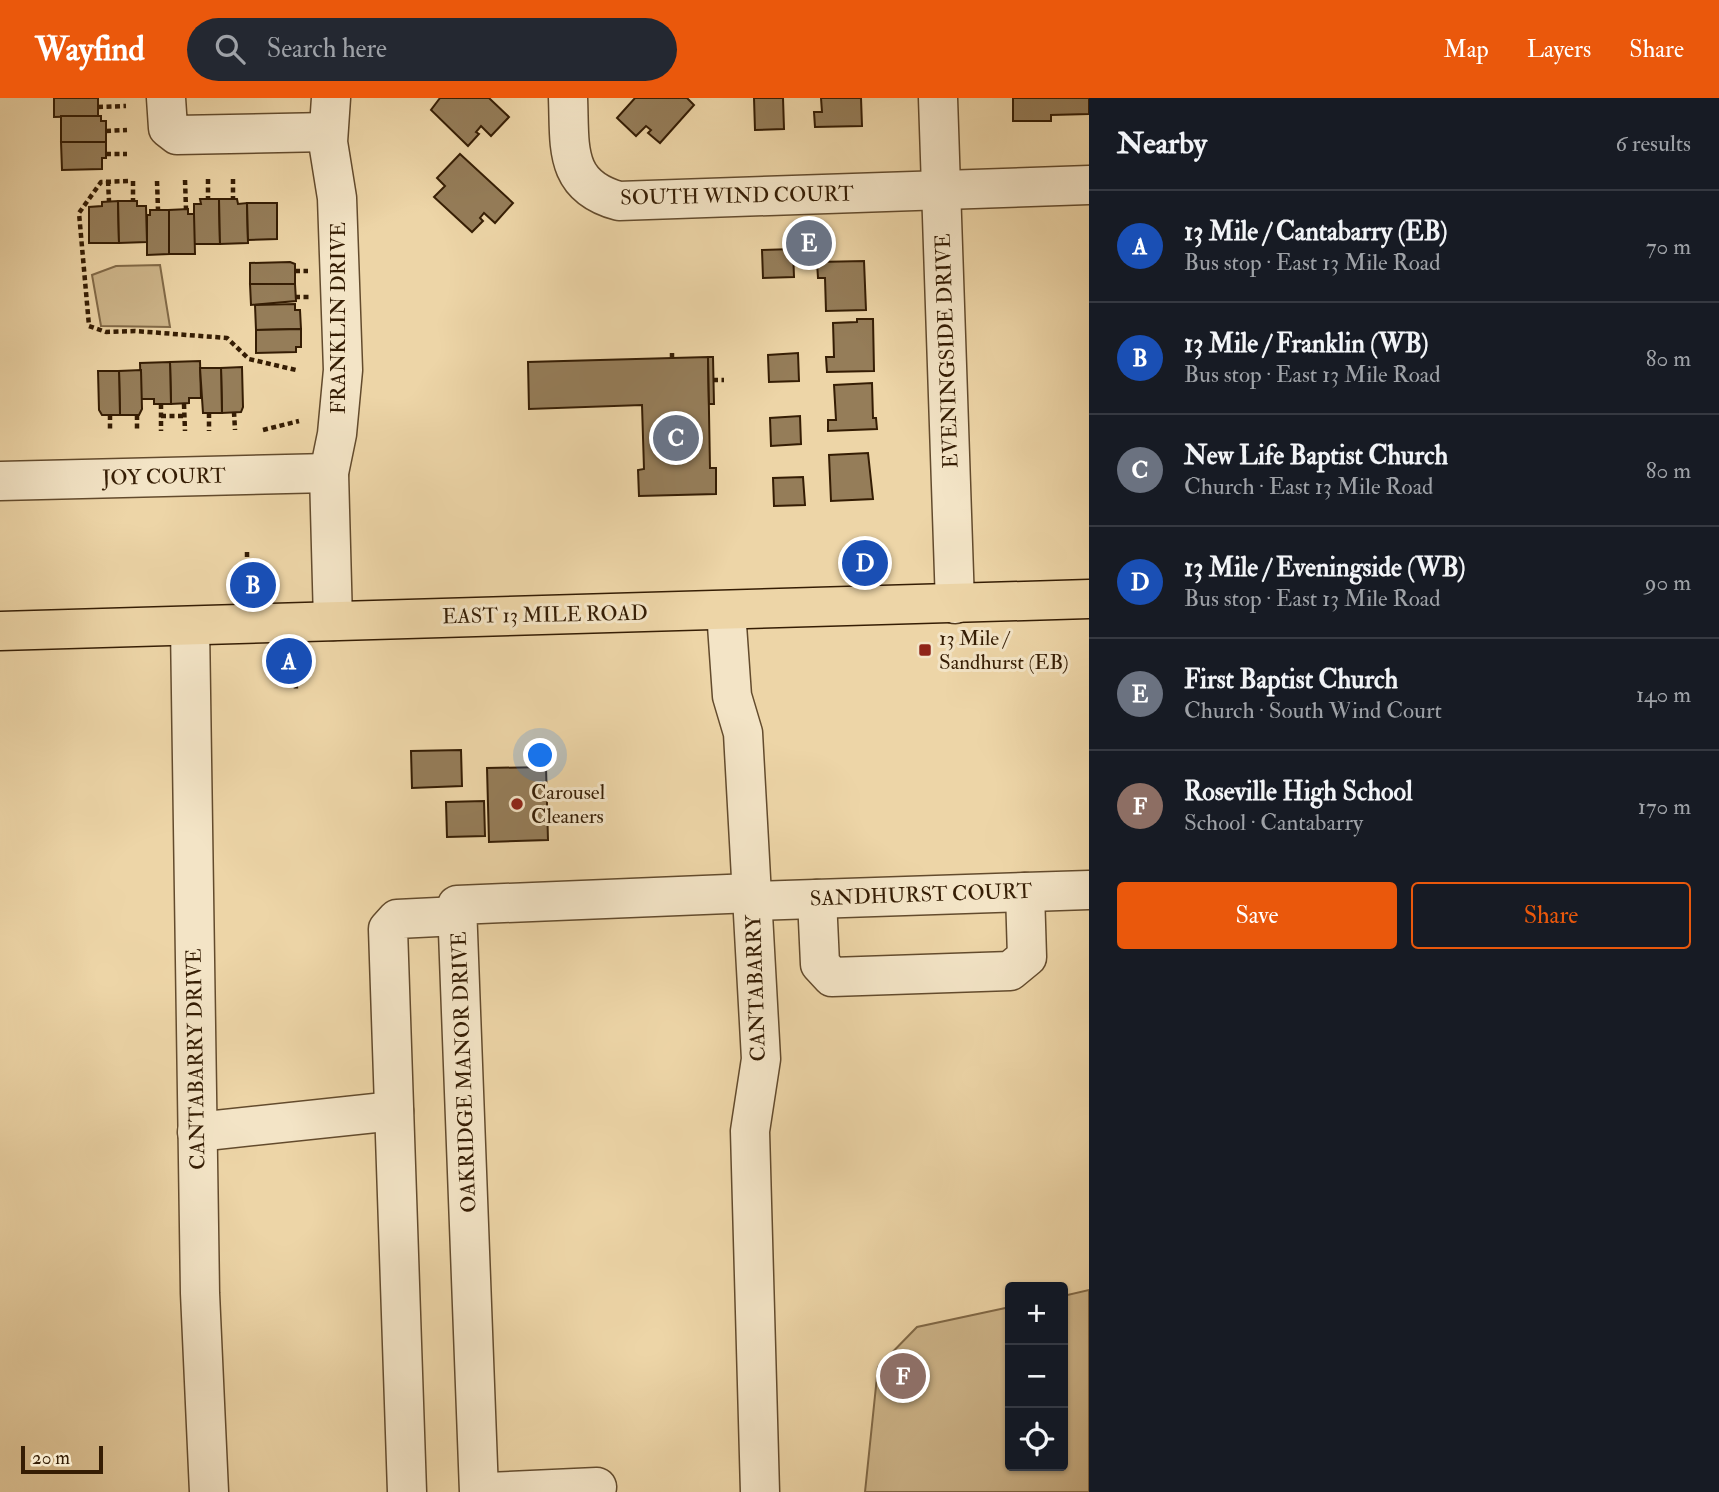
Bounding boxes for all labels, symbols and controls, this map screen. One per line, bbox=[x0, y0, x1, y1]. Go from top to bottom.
search box bbox=[187, 18, 677, 81]
text: Wayfind bbox=[35, 29, 145, 70]
icon: search bbox=[211, 30, 249, 68]
text: Search here bbox=[267, 33, 387, 65]
text: Map bbox=[1444, 34, 1489, 65]
text: Layers bbox=[1527, 34, 1591, 65]
text: Share bbox=[1629, 34, 1684, 65]
text: Nearby bbox=[1117, 125, 1207, 162]
text: 6 results bbox=[1616, 129, 1691, 158]
street label: SOUTH WIND COURT bbox=[620, 180, 854, 212]
text: 13 Mile / Cantabarry (EB) bbox=[1184, 216, 1448, 248]
pin: E bbox=[786, 217, 832, 269]
street label: FRANKLIN DRIVE bbox=[325, 222, 352, 414]
text: A bbox=[1133, 232, 1147, 261]
text: 70 m bbox=[1646, 232, 1691, 261]
street label: EVENINGSIDE DRIVE bbox=[929, 233, 965, 469]
text: Bus stop · East 13 Mile Road bbox=[1184, 248, 1441, 277]
text: 13 Mile / Franklin (WB) bbox=[1184, 328, 1429, 360]
text: B bbox=[1132, 344, 1148, 373]
text: 80 m bbox=[1646, 344, 1691, 373]
text: Bus stop · East 13 Mile Road bbox=[1184, 360, 1441, 389]
pin: C bbox=[653, 412, 699, 464]
text: New Life Baptist Church bbox=[1184, 440, 1448, 472]
text: C bbox=[1132, 456, 1148, 485]
text: 80 m bbox=[1646, 456, 1691, 485]
street label: JOY COURT bbox=[101, 462, 226, 492]
text: Church · East 13 Mile Road bbox=[1184, 472, 1433, 501]
pin: D bbox=[842, 537, 888, 589]
text: 13 Mile / Eveningside (WB) bbox=[1184, 552, 1466, 584]
pin: B bbox=[230, 559, 276, 611]
text: D bbox=[1131, 568, 1149, 597]
text: 90 m bbox=[1645, 568, 1691, 597]
text: Bus stop · East 13 Mile Road bbox=[1184, 584, 1441, 613]
street label: EAST 13 MILE ROAD bbox=[442, 600, 648, 630]
place label: 13 Mile / Sandhurst (EB) bbox=[939, 625, 1069, 676]
pin: A bbox=[266, 635, 312, 687]
marker: 13 Mile / Sandhurst (EB) bbox=[917, 642, 933, 658]
text: First Baptist Church bbox=[1184, 664, 1398, 696]
text: E bbox=[1132, 680, 1148, 709]
text: 140 m bbox=[1636, 680, 1691, 709]
text: Church · South Wind Court bbox=[1184, 696, 1442, 725]
your location bbox=[523, 738, 557, 772]
text: Roseville High School bbox=[1184, 776, 1413, 808]
place label: Carousel Cleaners bbox=[531, 779, 606, 830]
text: F bbox=[1133, 792, 1147, 821]
text: 170 m bbox=[1638, 792, 1691, 821]
marker: Carousel Cleaners bbox=[509, 796, 525, 812]
text: School · Cantabarry bbox=[1184, 808, 1363, 837]
street label: SANDHURST COURT bbox=[809, 878, 1033, 912]
button: Save bbox=[1117, 882, 1397, 949]
button: Share bbox=[1411, 882, 1691, 949]
street label: CANTABARRY bbox=[740, 914, 772, 1062]
street label: OAKRIDGE MANOR DRIVE bbox=[446, 931, 482, 1213]
street label: CANTABARRY DRIVE bbox=[181, 948, 211, 1170]
map controls bbox=[1005, 1282, 1068, 1471]
button: + bbox=[1005, 1282, 1068, 1345]
button: − bbox=[1005, 1345, 1068, 1408]
pin: F bbox=[880, 1350, 926, 1402]
button: locate bbox=[1005, 1408, 1068, 1471]
scale bar bbox=[21, 1443, 103, 1475]
text: 20 m bbox=[32, 1446, 70, 1470]

